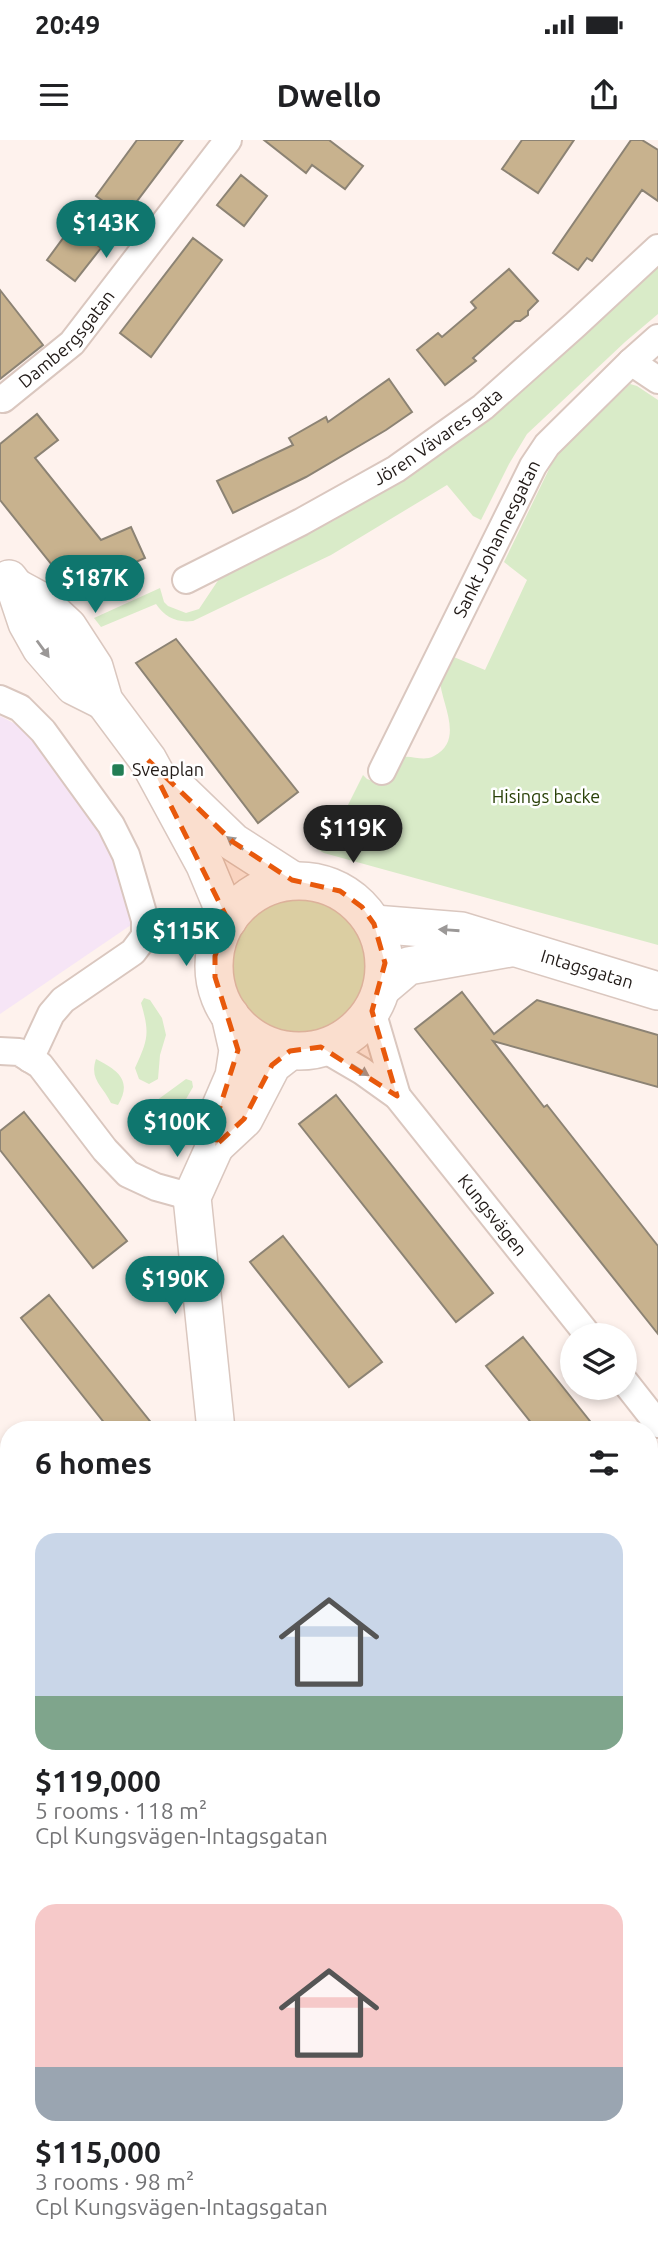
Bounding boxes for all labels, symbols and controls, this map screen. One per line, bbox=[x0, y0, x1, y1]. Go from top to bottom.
text: 20:49 bbox=[35, 10, 100, 39]
icon: menu bbox=[35, 76, 73, 114]
icon: share bbox=[585, 76, 623, 114]
text: Dwello bbox=[276, 77, 382, 113]
pin: $143K bbox=[57, 200, 155, 260]
text: $143K bbox=[72, 210, 140, 235]
street label: Dambergsgatan bbox=[14, 286, 118, 391]
street label: Jören Vävares gata bbox=[369, 384, 506, 489]
street label: Sankt Johannesgatan bbox=[449, 457, 543, 620]
pin: $187K bbox=[46, 556, 144, 615]
text: $187K bbox=[61, 565, 129, 590]
one-way arrow bbox=[36, 640, 50, 658]
place label: Sveaplan bbox=[132, 759, 204, 779]
marker: Sveaplan bbox=[110, 762, 126, 778]
park label: Hisings backe bbox=[492, 786, 600, 806]
pin: $119K bbox=[304, 806, 402, 865]
text: $119K bbox=[319, 815, 387, 840]
one-way arrow bbox=[227, 835, 245, 850]
pin: $115K bbox=[137, 908, 235, 968]
text: $115K bbox=[152, 918, 220, 943]
one-way arrow bbox=[437, 925, 459, 936]
street label: Intagsgatan bbox=[539, 945, 636, 992]
one-way arrow bbox=[350, 1064, 369, 1077]
pin: $100K bbox=[128, 1100, 226, 1159]
text: $100K bbox=[143, 1109, 211, 1134]
street label: Kungsvägen bbox=[454, 1170, 531, 1259]
pin: $190K bbox=[126, 1256, 224, 1316]
text: $190K bbox=[141, 1266, 209, 1291]
map controls bbox=[560, 1323, 637, 1400]
button: layers bbox=[560, 1323, 637, 1400]
icon: filters bbox=[585, 1444, 623, 1482]
text: 6 homes bbox=[35, 1446, 152, 1480]
icon: home bbox=[266, 1579, 392, 1705]
text: $119,000 bbox=[35, 1764, 161, 1798]
text: 5 rooms · 118 m² bbox=[35, 1798, 207, 1823]
text: Cpl Kungsvägen-Intagsgatan bbox=[35, 1823, 328, 1848]
icon: home bbox=[266, 1950, 392, 2076]
text: $115,000 bbox=[35, 2135, 161, 2169]
text: 3 rooms · 98 m² bbox=[35, 2169, 194, 2194]
text: Cpl Kungsvägen-Intagsgatan bbox=[35, 2194, 328, 2219]

